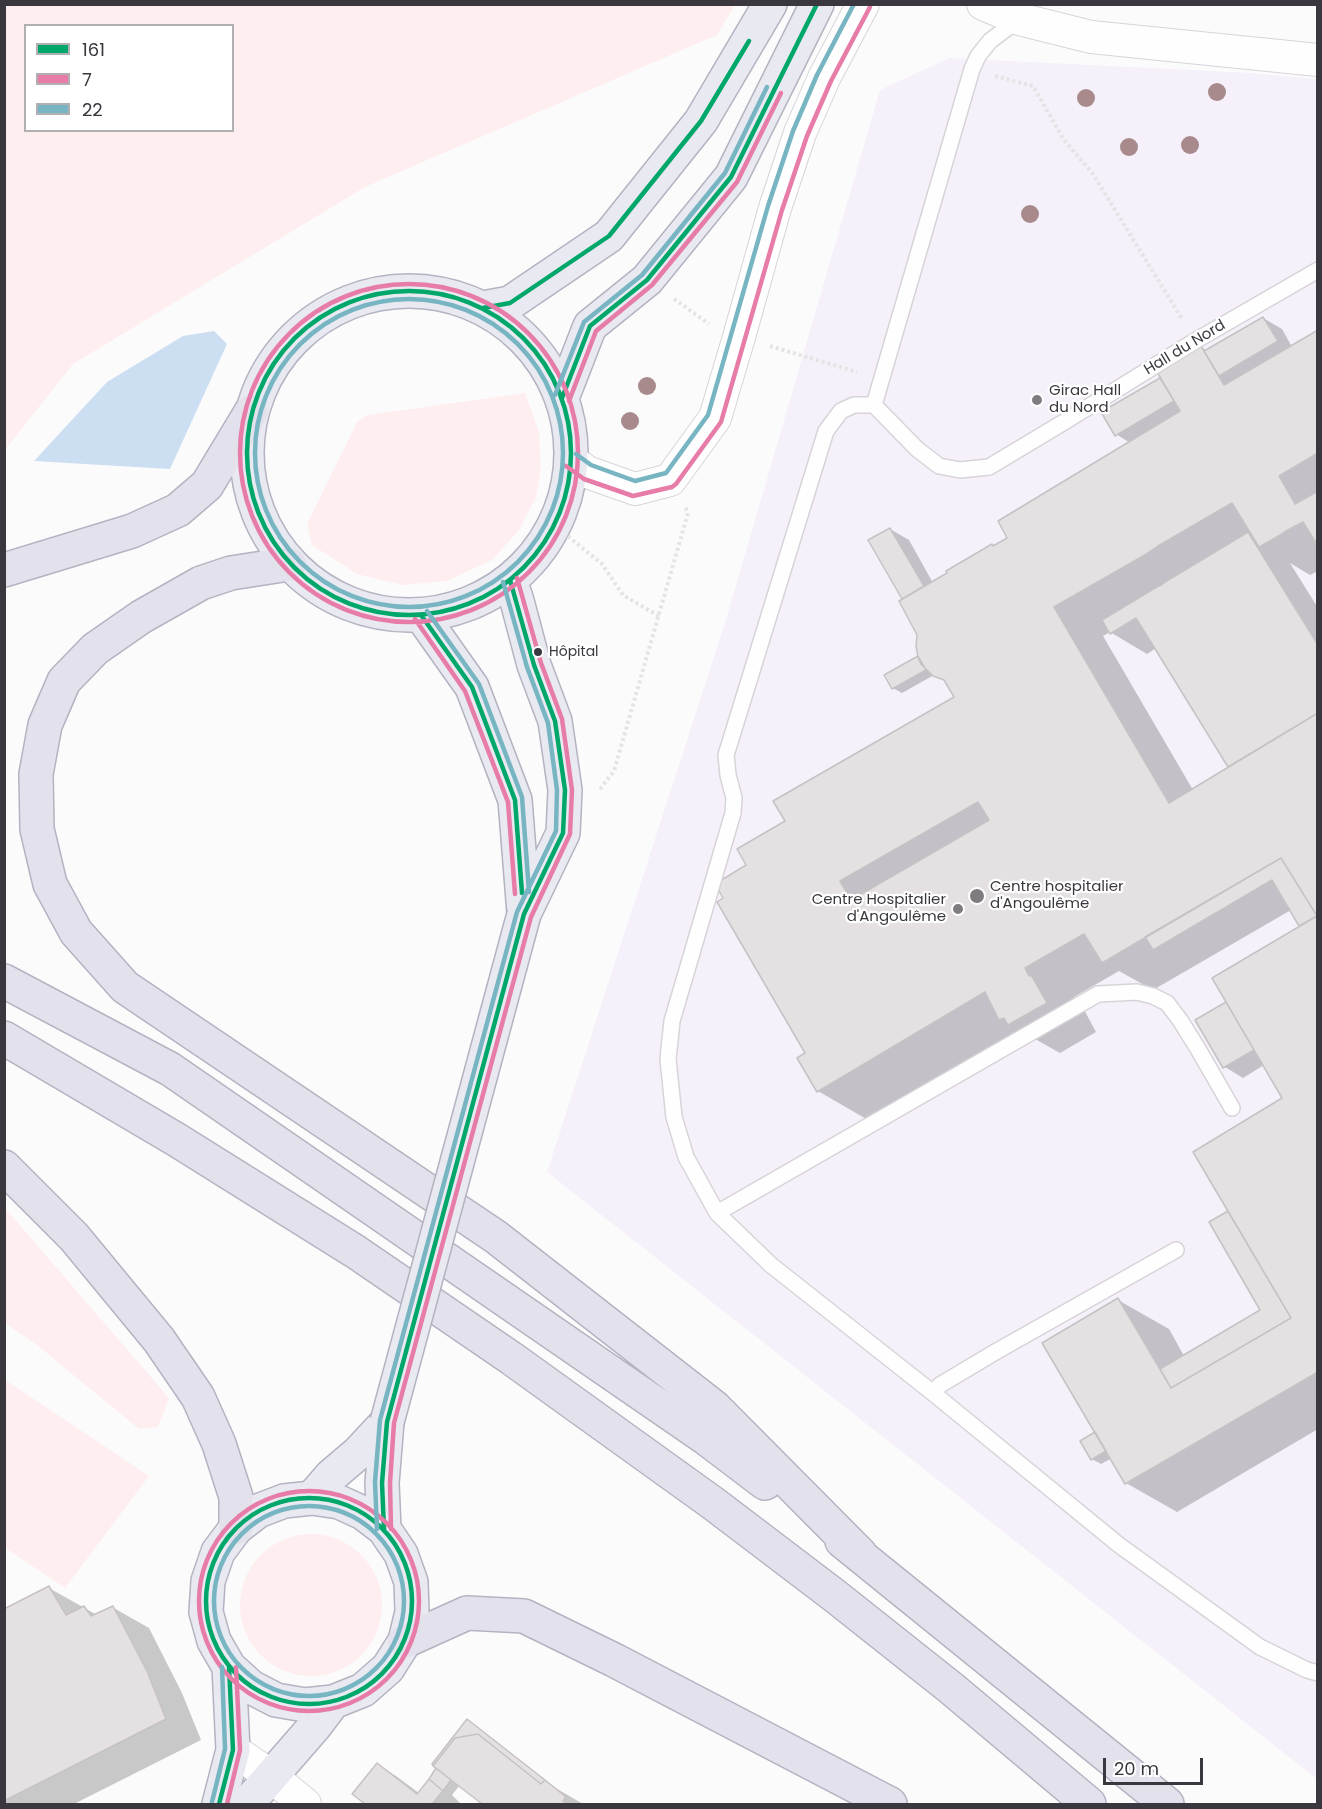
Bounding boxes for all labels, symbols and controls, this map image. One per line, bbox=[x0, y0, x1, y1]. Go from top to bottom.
legend bbox=[24, 24, 234, 132]
text: 161 bbox=[82, 37, 105, 62]
text: 7 bbox=[82, 67, 92, 92]
text: 22 bbox=[82, 97, 103, 122]
street label: Hall du Nord bbox=[1141, 317, 1229, 379]
place label: Girac Hall du Nord bbox=[1049, 382, 1121, 417]
marker: Girac Hall du Nord bbox=[1030, 393, 1044, 407]
place label: Hôpital bbox=[549, 644, 599, 660]
marker: Hôpital bbox=[532, 646, 544, 658]
place label: Centre hospitalier d'Angoulême bbox=[990, 878, 1124, 913]
marker: Centre hospitalier d'Angoulême bbox=[968, 887, 986, 905]
place label: Centre Hospitalier d'Angoulême bbox=[812, 891, 946, 926]
marker: Centre Hospitalier d'Angoulême bbox=[951, 902, 965, 916]
scale bar bbox=[1106, 1746, 1206, 1784]
text: 20 m bbox=[1114, 1756, 1159, 1781]

